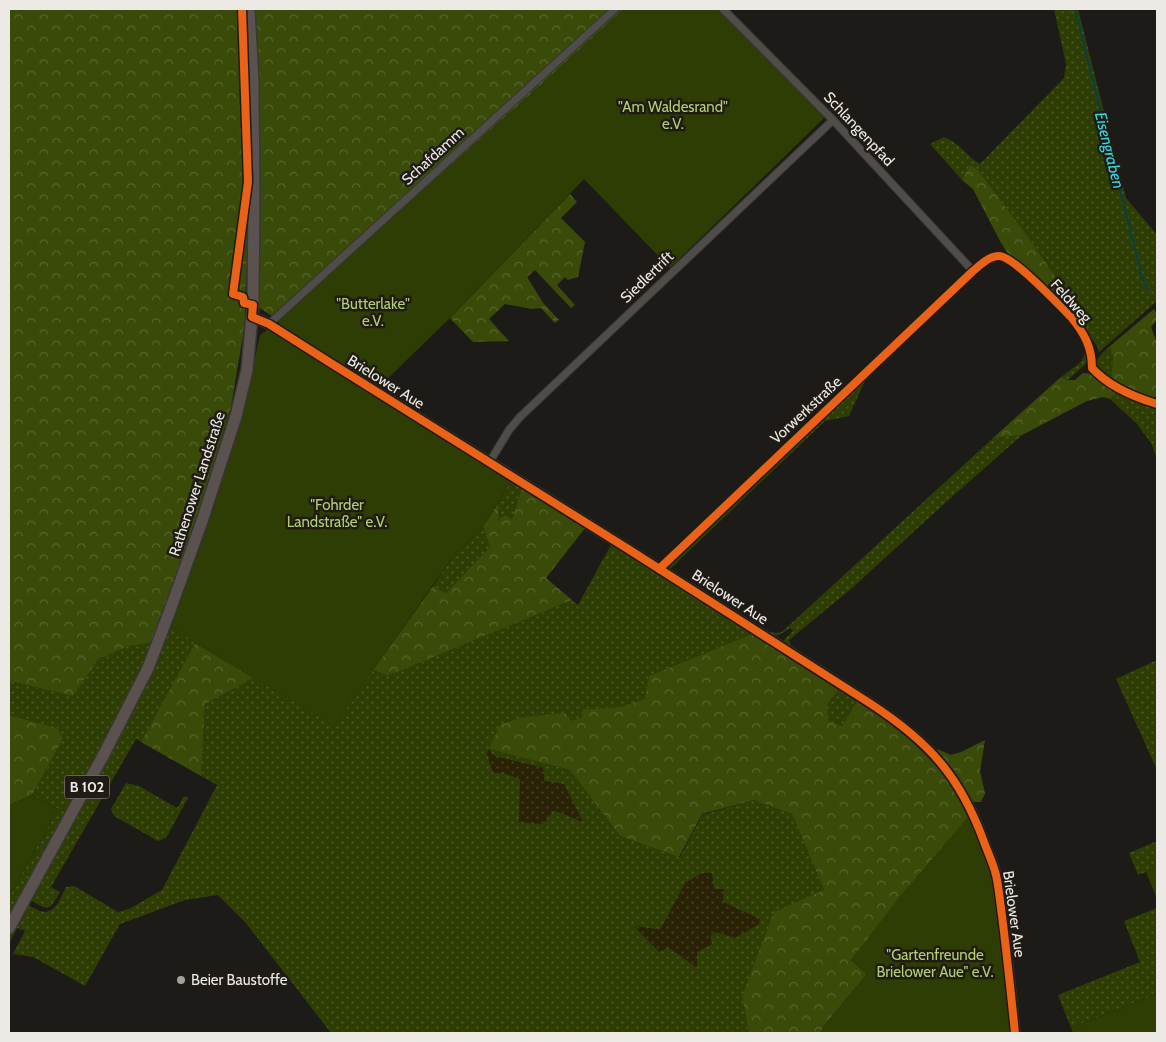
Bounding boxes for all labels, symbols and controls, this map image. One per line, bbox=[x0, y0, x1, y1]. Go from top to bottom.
street label: Schlangenpfad bbox=[820, 88, 898, 170]
park label: "Am Waldesrand" e.V. bbox=[618, 98, 728, 133]
water label: Eisengraben bbox=[1091, 110, 1128, 190]
street label: Schafdamm bbox=[398, 123, 468, 189]
street label: Siedlertrift bbox=[617, 247, 677, 307]
street label: Feldweg bbox=[1047, 275, 1096, 327]
park label: "Butterlake" e.V. bbox=[336, 295, 410, 330]
street label: Brielower Aue bbox=[344, 351, 428, 413]
street label: Vorwerkstraße bbox=[767, 372, 845, 447]
street label: Rathenower Landstraße bbox=[165, 409, 229, 559]
park label: "Fohrder Landstraße" e.V. bbox=[287, 496, 387, 531]
street label: Brielower Aue bbox=[688, 566, 772, 628]
road number: B 102 bbox=[64, 776, 110, 799]
street label: Brielower Aue bbox=[999, 870, 1029, 959]
park label: "Gartenfreunde Brielower Aue" e.V. bbox=[876, 946, 994, 981]
place label: Beier Baustoffe bbox=[191, 971, 288, 989]
marker: Beier Baustoffe bbox=[175, 974, 187, 986]

